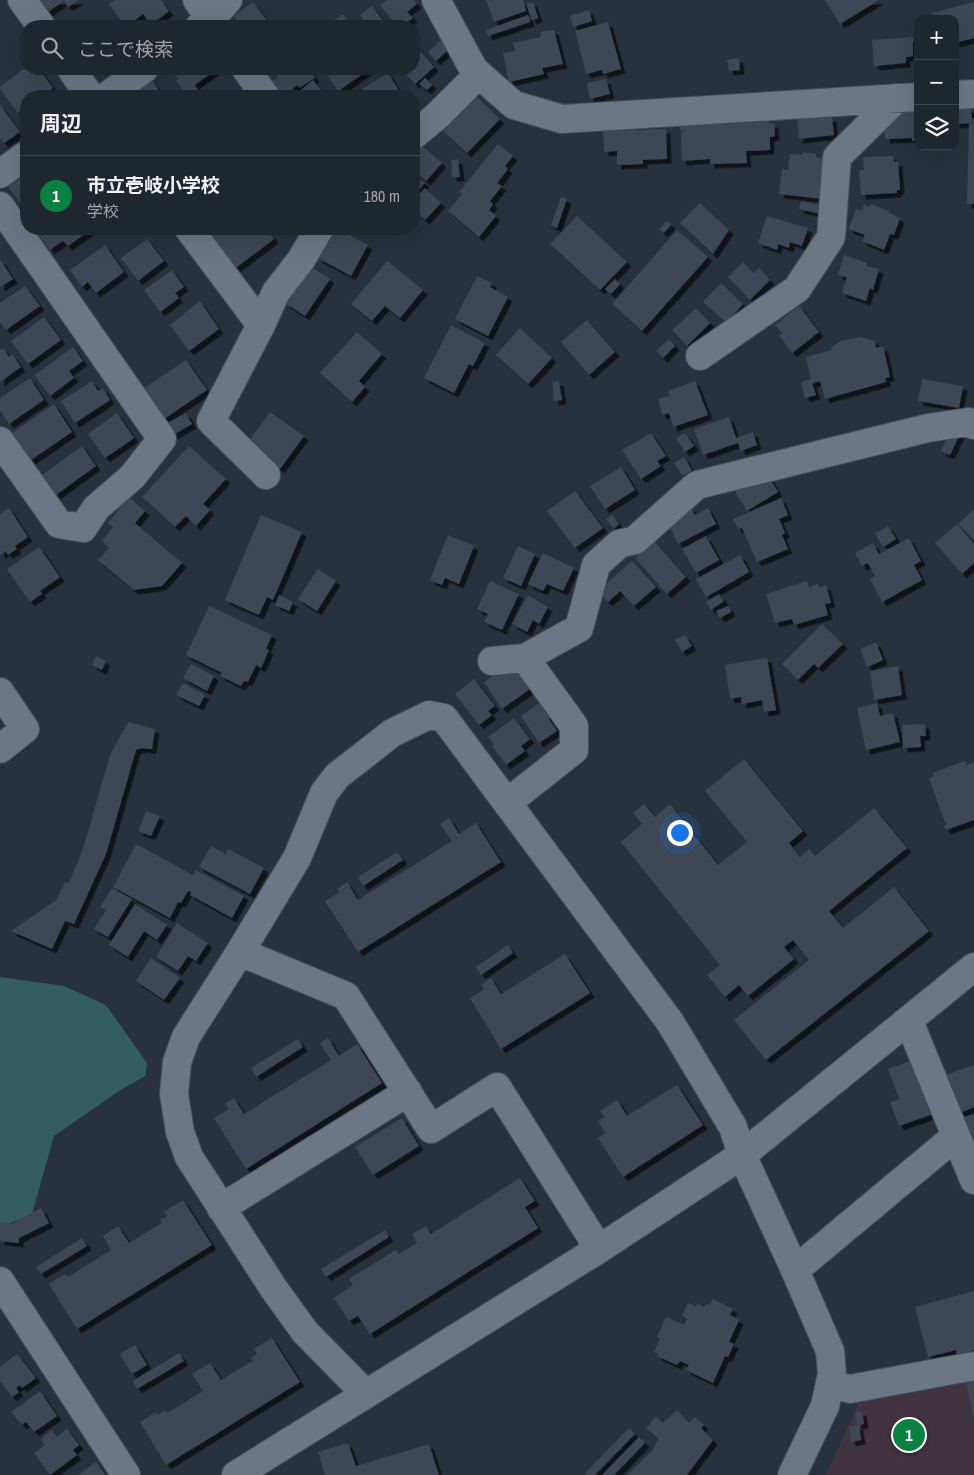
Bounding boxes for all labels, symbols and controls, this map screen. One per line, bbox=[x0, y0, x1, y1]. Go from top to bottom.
map controls bbox=[914, 15, 959, 150]
button: + bbox=[914, 15, 959, 60]
search box bbox=[20, 20, 420, 75]
icon: search bbox=[38, 34, 66, 62]
text: ここで検索 bbox=[78, 36, 173, 62]
button: − bbox=[914, 60, 959, 105]
button: layers bbox=[914, 105, 959, 150]
text: 周辺 bbox=[40, 109, 82, 138]
text: 市立壱岐小学校 bbox=[87, 172, 220, 198]
text: 1 bbox=[52, 185, 60, 207]
text: 180 m bbox=[364, 185, 400, 207]
text: 学校 bbox=[87, 200, 119, 222]
your location bbox=[667, 820, 693, 846]
pin: 1 bbox=[893, 1416, 925, 1454]

